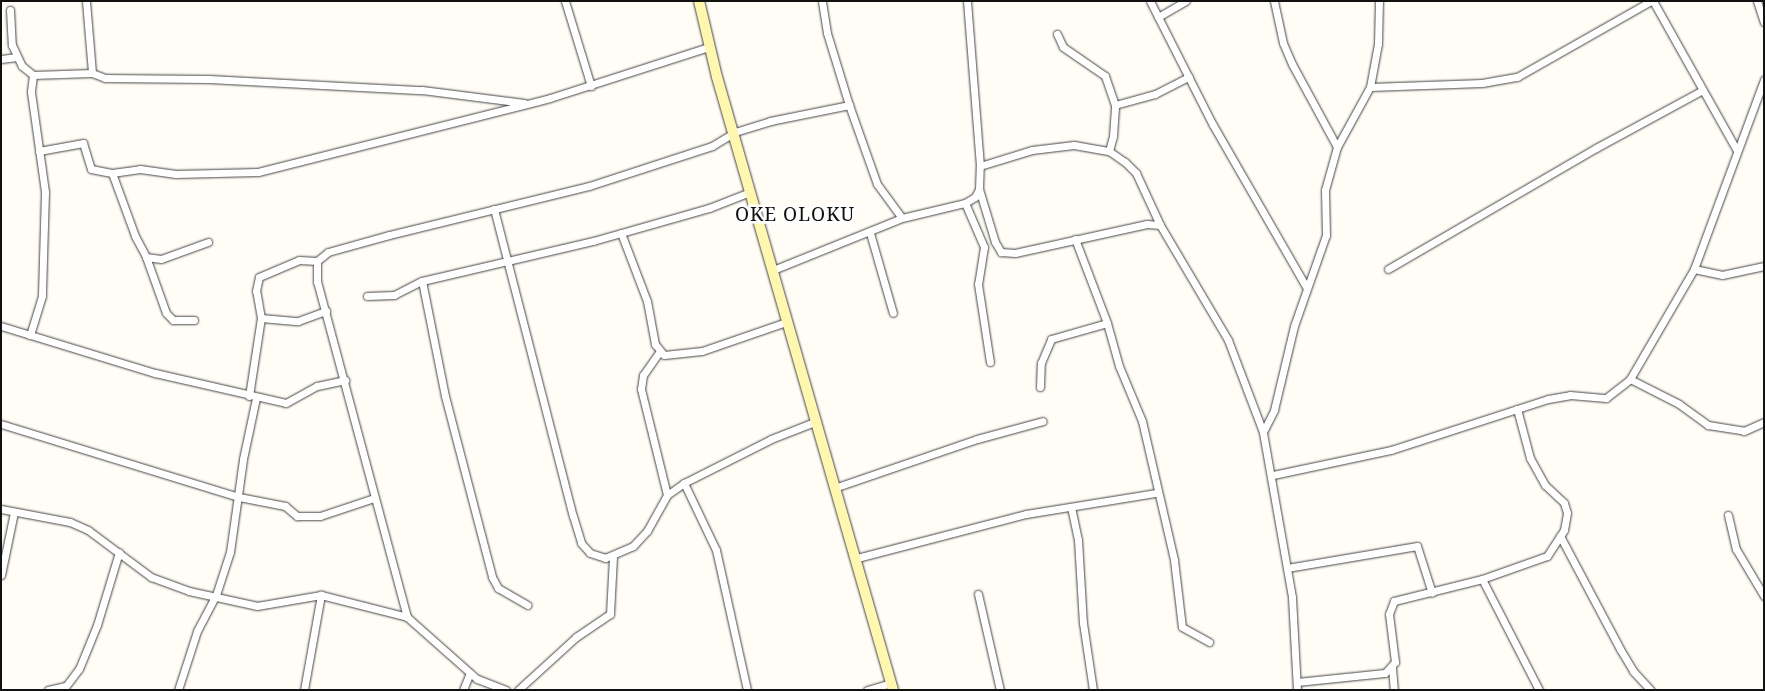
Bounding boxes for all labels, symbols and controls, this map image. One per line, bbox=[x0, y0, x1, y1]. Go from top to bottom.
district label: OKE OLOKU bbox=[734, 204, 856, 226]

